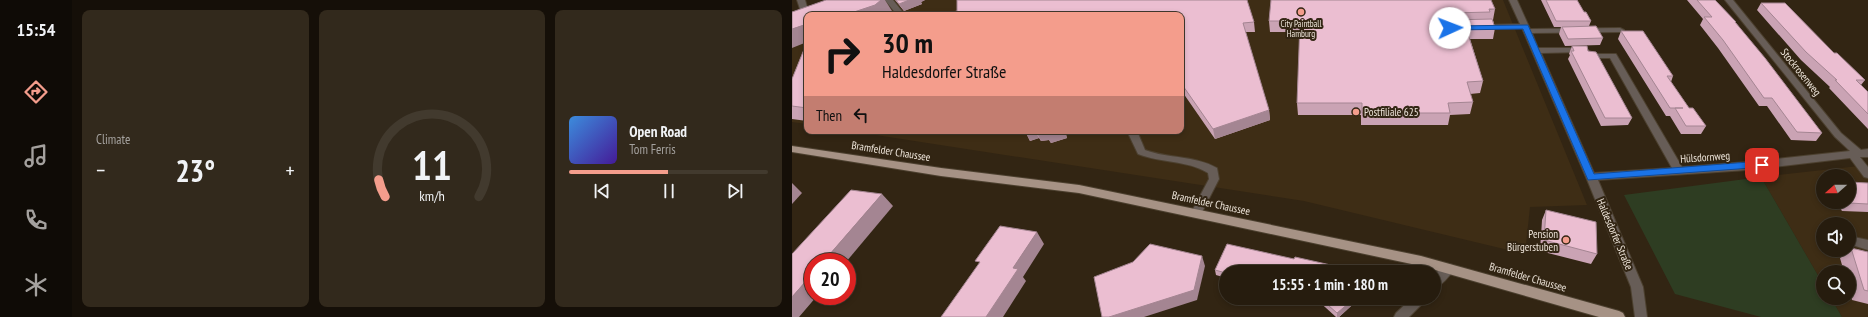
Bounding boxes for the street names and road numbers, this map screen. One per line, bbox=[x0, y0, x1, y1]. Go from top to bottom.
street label: Stockrosenweg bbox=[1778, 45, 1825, 99]
street label: Bramfelder Chaussee bbox=[851, 138, 932, 164]
street label: Hülsdornweg bbox=[1680, 148, 1731, 166]
street label: Bramfelder Chaussee bbox=[1171, 188, 1252, 218]
street label: Haldesdorfer Straße bbox=[1594, 196, 1636, 272]
street label: Bramfelder Chaussee bbox=[1488, 259, 1569, 295]

